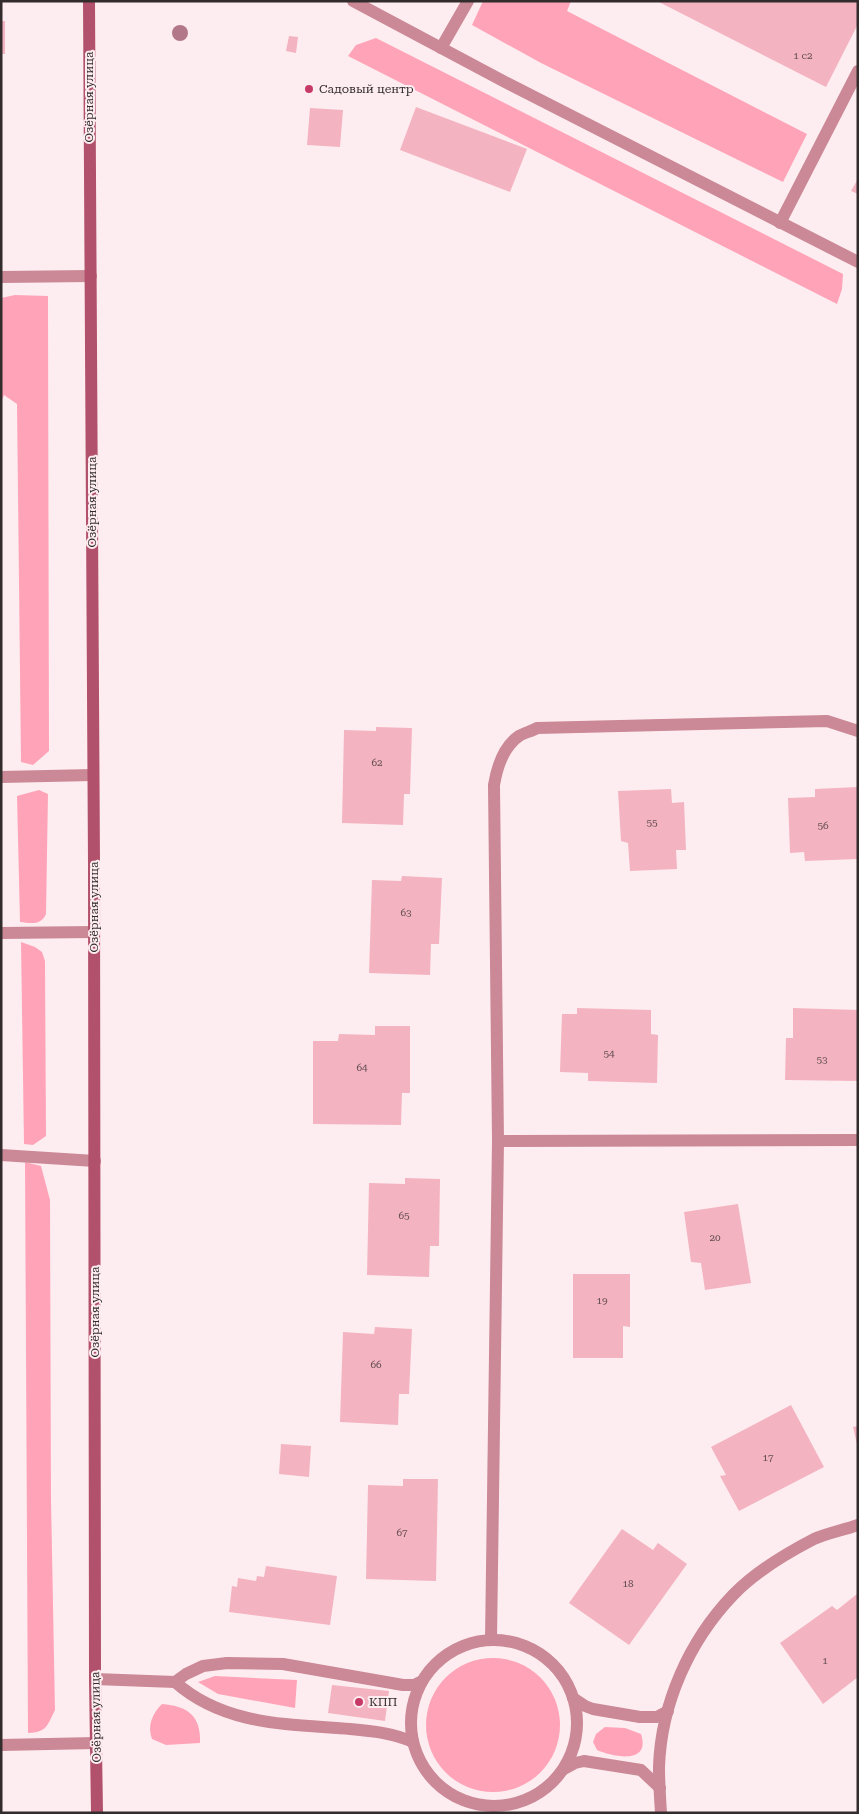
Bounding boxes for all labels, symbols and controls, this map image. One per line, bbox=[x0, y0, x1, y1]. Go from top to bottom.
house number: 1 с2 bbox=[793, 50, 813, 61]
street label: Озёрная улица bbox=[82, 51, 96, 143]
place label: Садовый центр bbox=[319, 82, 414, 96]
marker: Садовый центр bbox=[303, 83, 315, 95]
street label: Озёрная улица bbox=[85, 456, 99, 548]
house number: 62 bbox=[371, 757, 383, 768]
house number: 55 bbox=[646, 817, 658, 828]
house number: 56 bbox=[817, 820, 829, 831]
street label: Озёрная улица bbox=[87, 861, 101, 953]
house number: 63 bbox=[400, 907, 412, 918]
house number: 54 bbox=[603, 1048, 615, 1059]
house number: 53 bbox=[816, 1054, 828, 1065]
house number: 64 bbox=[356, 1062, 368, 1073]
house number: 65 bbox=[398, 1210, 410, 1221]
house number: 20 bbox=[709, 1232, 721, 1243]
street label: Озёрная улица bbox=[88, 1266, 102, 1358]
house number: 19 bbox=[596, 1295, 608, 1306]
house number: 66 bbox=[370, 1359, 382, 1370]
house number: 17 bbox=[762, 1452, 774, 1463]
house number: 67 bbox=[396, 1527, 408, 1538]
house number: 18 bbox=[622, 1578, 634, 1589]
house number: 1 bbox=[822, 1655, 828, 1666]
street label: Озёрная улица bbox=[88, 1671, 104, 1763]
place label: КПП bbox=[369, 1695, 398, 1709]
marker: КПП bbox=[353, 1696, 365, 1708]

